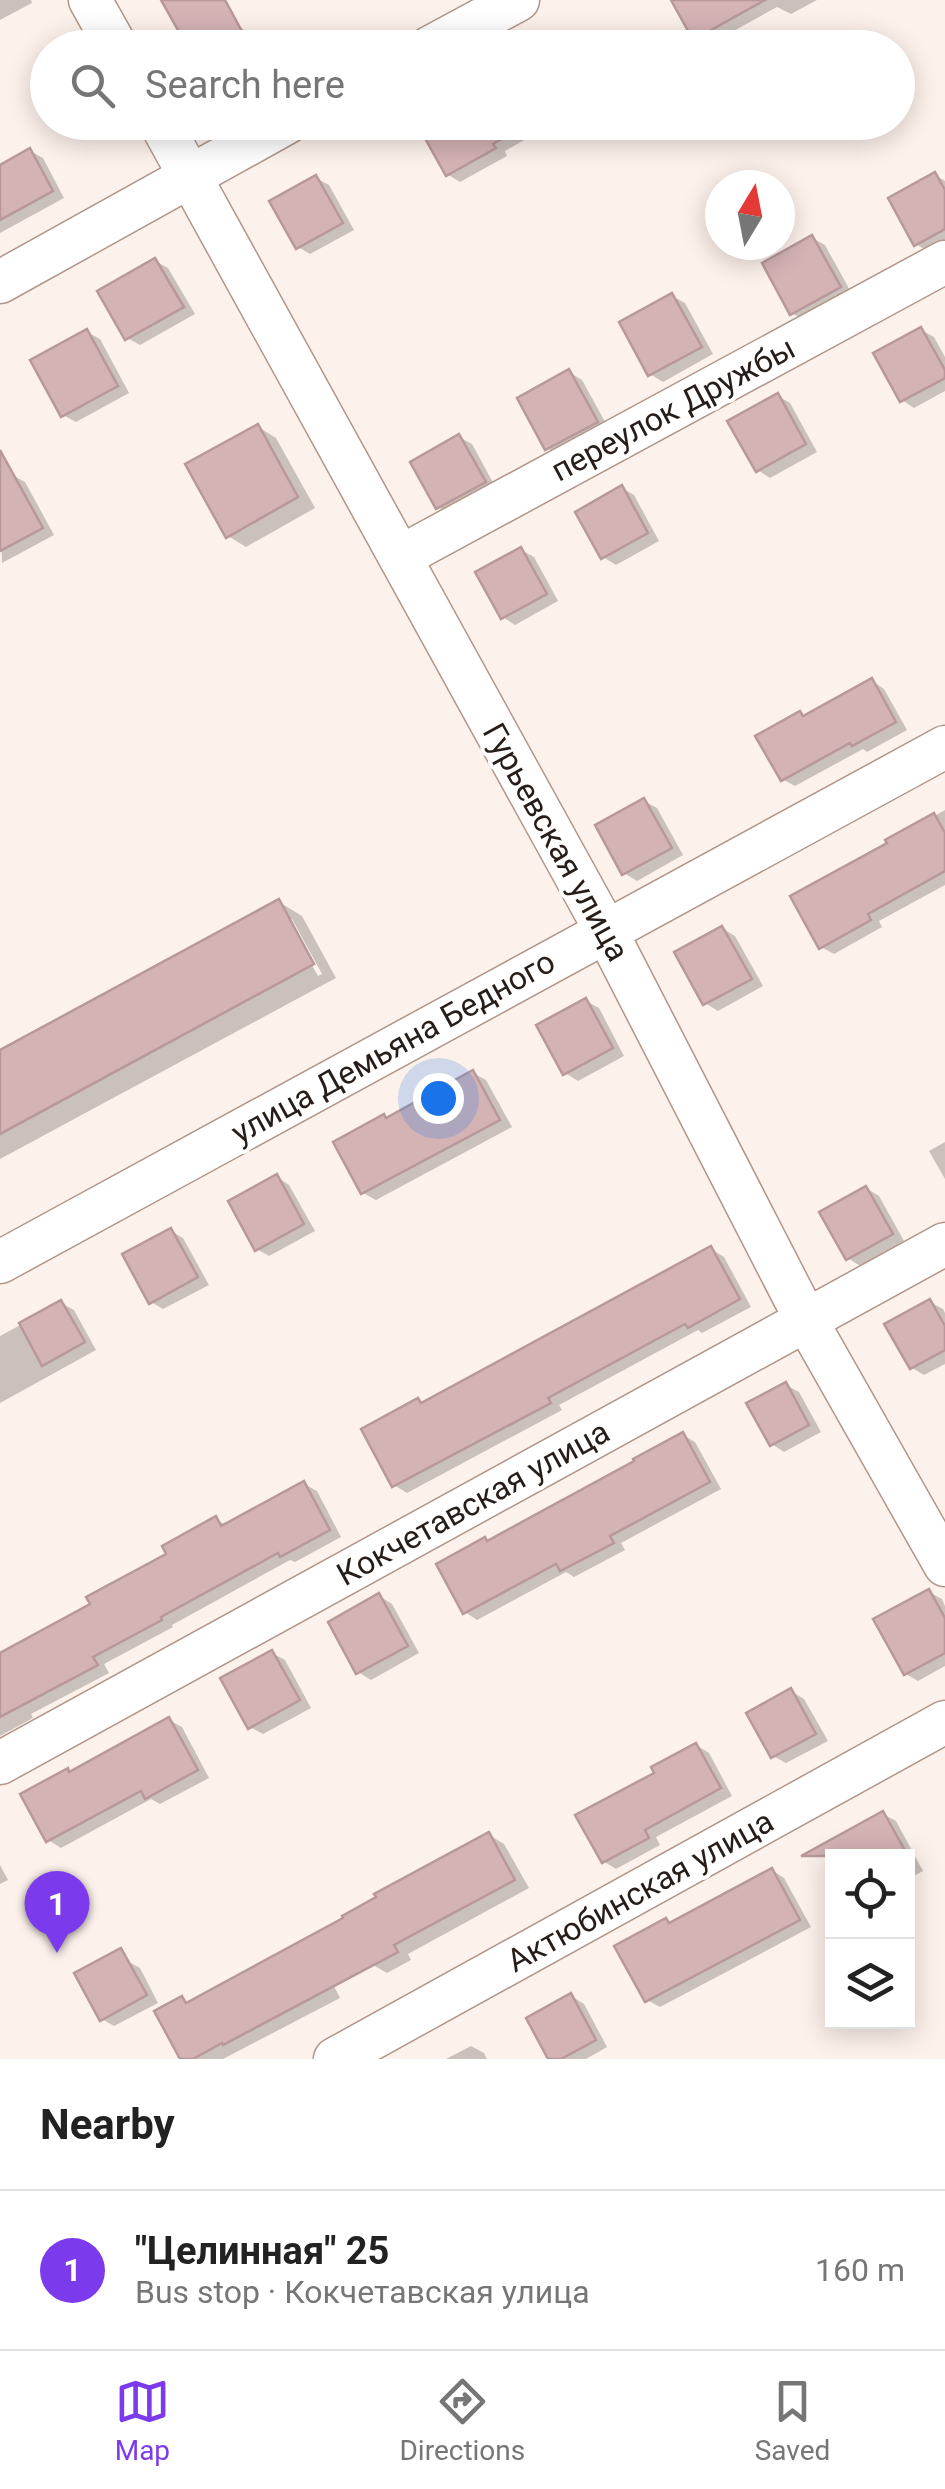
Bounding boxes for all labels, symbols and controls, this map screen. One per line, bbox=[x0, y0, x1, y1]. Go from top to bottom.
search box bbox=[30, 30, 915, 140]
icon: search bbox=[65, 58, 120, 113]
text: Search here bbox=[145, 63, 345, 107]
north arrow bbox=[705, 170, 795, 260]
street label: переулок Дружбы bbox=[545, 329, 801, 489]
street label: Гурьевская улица bbox=[475, 716, 637, 968]
street label: улица Демьяна Бедного bbox=[225, 942, 561, 1152]
your location bbox=[413, 1073, 464, 1124]
street label: Кокчетавская улица bbox=[330, 1412, 616, 1594]
street label: Актюбинская улица bbox=[500, 1802, 780, 1980]
map controls bbox=[825, 1849, 915, 2029]
button: locate bbox=[825, 1849, 915, 1939]
pin: 1 bbox=[24, 1870, 90, 1953]
button: layers bbox=[825, 1939, 915, 2029]
text: Nearby bbox=[40, 2100, 175, 2149]
text: "Целинная" 25 bbox=[135, 2229, 389, 2273]
text: 1 bbox=[63, 2251, 82, 2289]
text: 160 m bbox=[815, 2251, 905, 2289]
text: Bus stop · Кокчетавская улица bbox=[135, 2273, 590, 2311]
tab: Map bbox=[115, 2374, 170, 2467]
tab: Directions bbox=[399, 2374, 525, 2467]
tab: Saved bbox=[755, 2374, 830, 2467]

